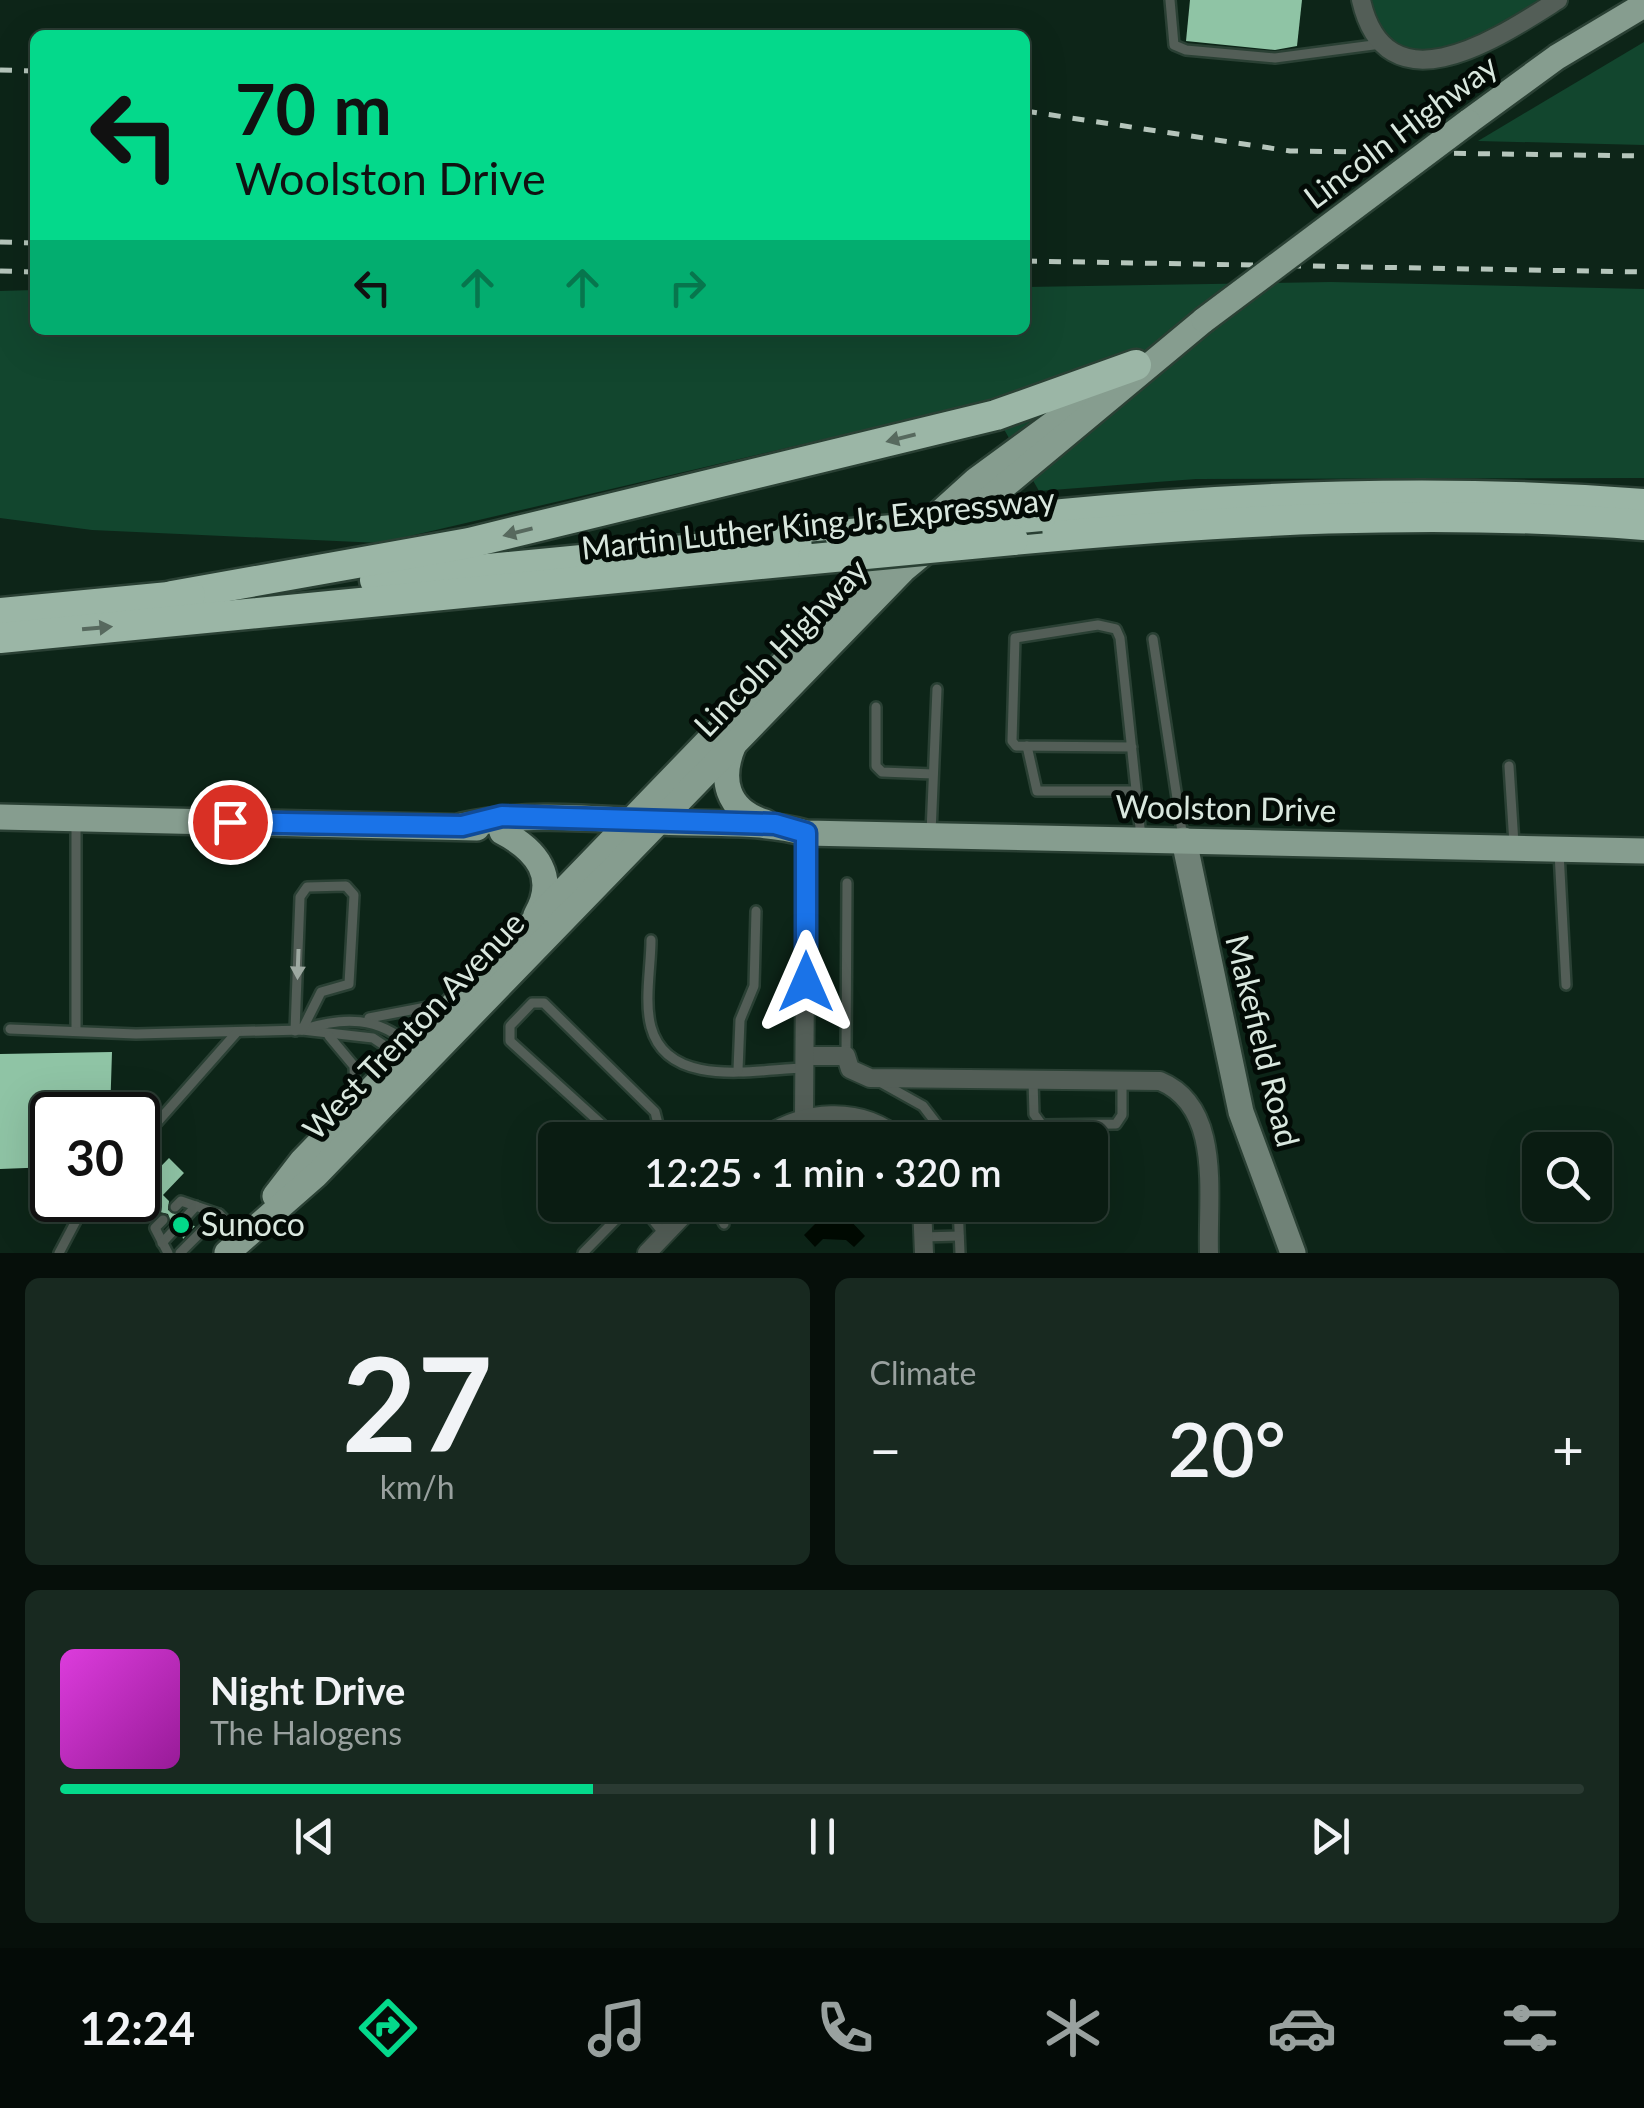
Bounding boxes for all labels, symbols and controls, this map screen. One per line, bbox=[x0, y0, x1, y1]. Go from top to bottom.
street label: Lincoln Highway bbox=[1296, 45, 1505, 216]
text: 70 m bbox=[235, 66, 392, 150]
icon: left bbox=[70, 70, 200, 200]
text: Woolston Drive bbox=[235, 151, 546, 205]
icon: left bbox=[345, 260, 400, 315]
icon: ahead bbox=[450, 260, 505, 315]
icon: ahead bbox=[555, 260, 610, 315]
icon: right bbox=[660, 260, 715, 315]
one-way arrow bbox=[885, 431, 916, 446]
street label: Martin Luther King Jr. Expressway bbox=[579, 478, 1057, 567]
one-way arrow bbox=[502, 525, 533, 540]
street label: Lincoln Highway bbox=[685, 550, 875, 744]
one-way arrow bbox=[82, 620, 113, 636]
pin bbox=[188, 780, 273, 865]
street label: Woolston Drive bbox=[1115, 786, 1337, 829]
icon: arrive bbox=[203, 795, 258, 850]
street label: West Trenton Avenue bbox=[294, 903, 532, 1147]
position arrow bbox=[754, 930, 858, 1034]
street label: Makefield Road bbox=[1218, 931, 1309, 1151]
one-way arrow bbox=[289, 948, 305, 980]
speed limit sign: 30 bbox=[30, 1092, 160, 1222]
map controls bbox=[1522, 1132, 1612, 1222]
button: search bbox=[1522, 1132, 1612, 1222]
text: 12:25 · 1 min · 320 m bbox=[645, 1149, 1001, 1195]
place label: Sunoco bbox=[201, 1204, 305, 1243]
marker: Sunoco bbox=[170, 1214, 192, 1236]
text: 27 bbox=[342, 1324, 493, 1480]
text: Climate bbox=[870, 1353, 976, 1392]
text: 20° bbox=[1168, 1403, 1286, 1493]
text: − bbox=[870, 1416, 901, 1482]
text: + bbox=[1552, 1416, 1584, 1482]
text: km/h bbox=[380, 1467, 455, 1506]
text: Night Drive bbox=[210, 1667, 405, 1713]
text: The Halogens bbox=[210, 1713, 402, 1752]
icon: previous bbox=[287, 1809, 342, 1864]
icon: pause bbox=[795, 1809, 850, 1864]
icon: next bbox=[1303, 1809, 1358, 1864]
icon: directions bbox=[353, 1993, 423, 2063]
icon: music bbox=[582, 1993, 652, 2063]
icon: phone bbox=[810, 1993, 880, 2063]
icon: climate bbox=[1038, 1993, 1108, 2063]
icon: car bbox=[1267, 1993, 1337, 2063]
icon: filters bbox=[1495, 1993, 1565, 2063]
text: 12:24 bbox=[79, 2001, 195, 2055]

